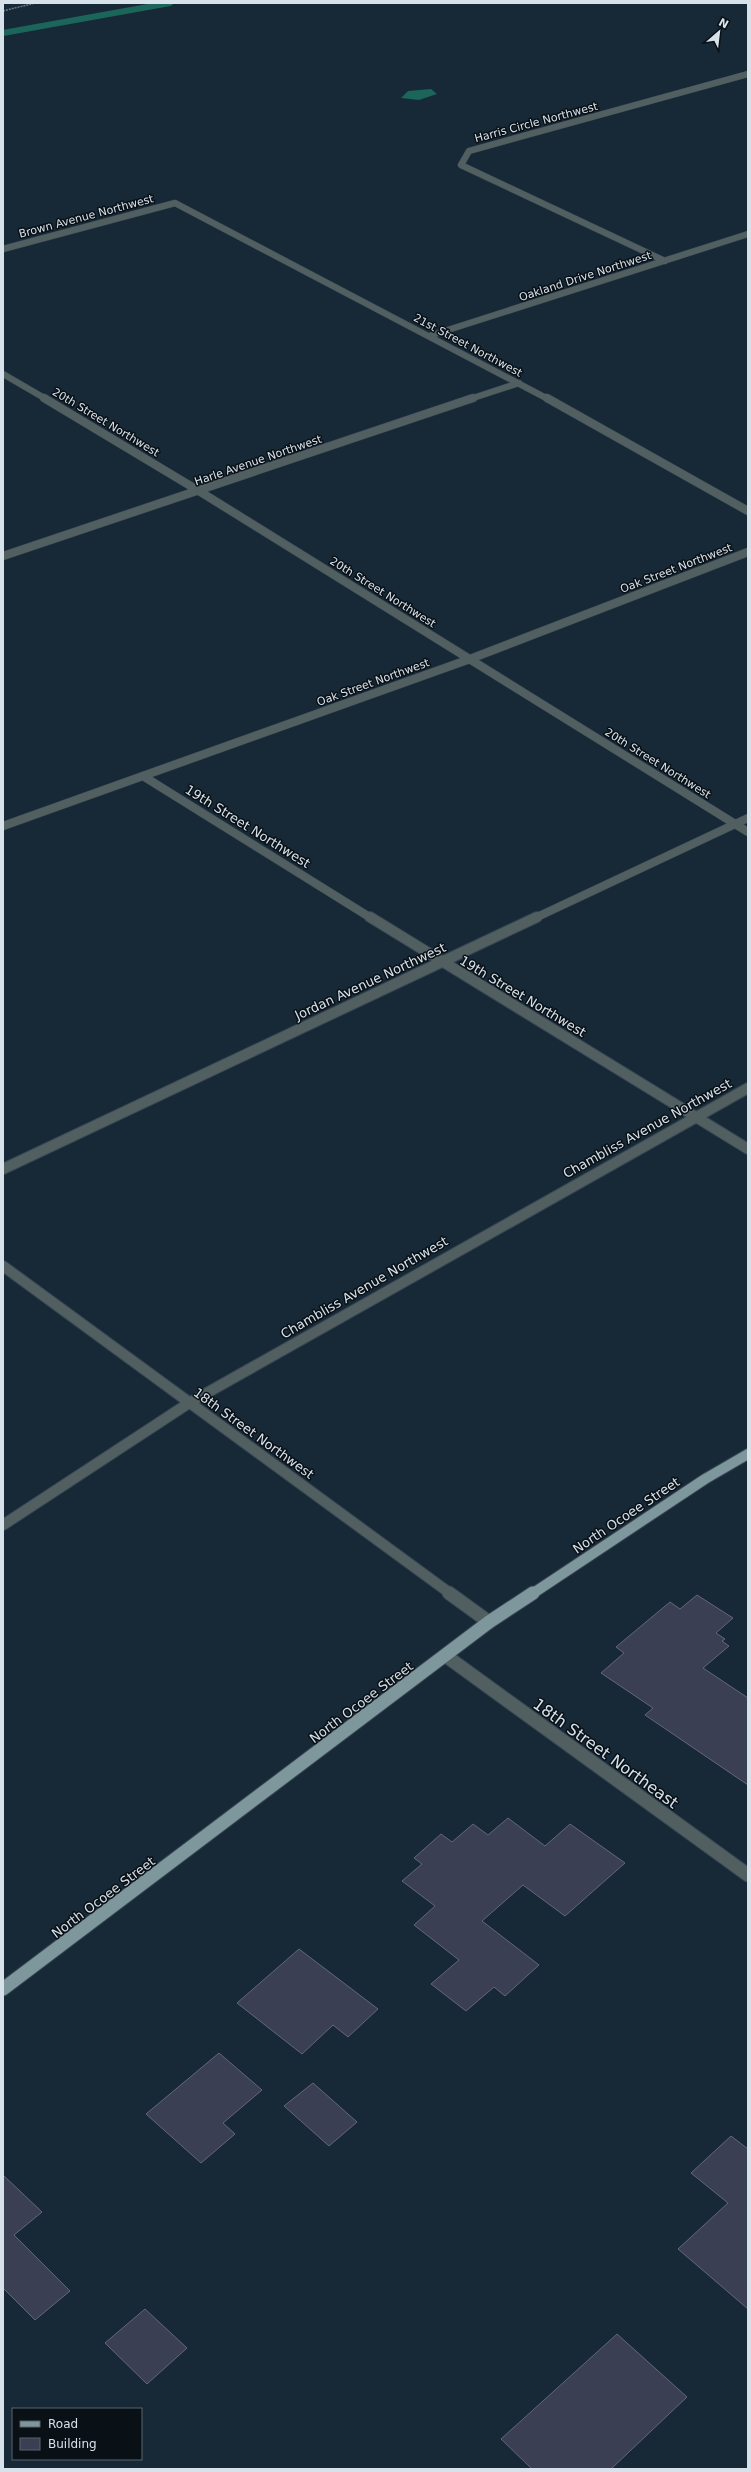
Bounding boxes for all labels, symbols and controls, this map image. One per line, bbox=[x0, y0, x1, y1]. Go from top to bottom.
north arrow bbox=[699, 12, 739, 52]
text: N bbox=[716, 16, 731, 32]
street label: Harris Circle Northwest bbox=[473, 100, 600, 145]
street label: Brown Avenue Northwest bbox=[17, 192, 156, 241]
street label: Oakland Drive Northwest bbox=[517, 249, 654, 304]
street label: 21st Street Northwest bbox=[411, 311, 525, 380]
street label: 20th Street Northwest bbox=[50, 385, 162, 460]
street label: Harle Avenue Northwest bbox=[193, 432, 324, 488]
street label: Oak Street Northwest bbox=[618, 541, 735, 596]
street label: 20th Street Northwest bbox=[327, 555, 439, 631]
street label: Oak Street Northwest bbox=[315, 656, 432, 709]
street label: 20th Street Northwest bbox=[602, 726, 714, 802]
street label: 19th Street Northwest bbox=[182, 782, 313, 871]
street label: Jordan Avenue Northwest bbox=[291, 940, 448, 1023]
street label: 19th Street Northwest bbox=[457, 953, 589, 1040]
street label: Chambliss Avenue Northwest bbox=[560, 1076, 734, 1181]
street label: Chambliss Avenue Northwest bbox=[278, 1233, 450, 1342]
street label: 18th Street Northwest bbox=[191, 1385, 317, 1482]
street label: North Ocoee Street bbox=[570, 1474, 682, 1557]
street label: North Ocoee Street bbox=[307, 1659, 416, 1746]
street label: 18th Street Northeast bbox=[530, 1694, 682, 1812]
street label: North Ocoee Street bbox=[49, 1854, 158, 1941]
legend bbox=[12, 2408, 142, 2460]
text: Road bbox=[48, 2417, 78, 2431]
text: Building bbox=[48, 2437, 97, 2451]

